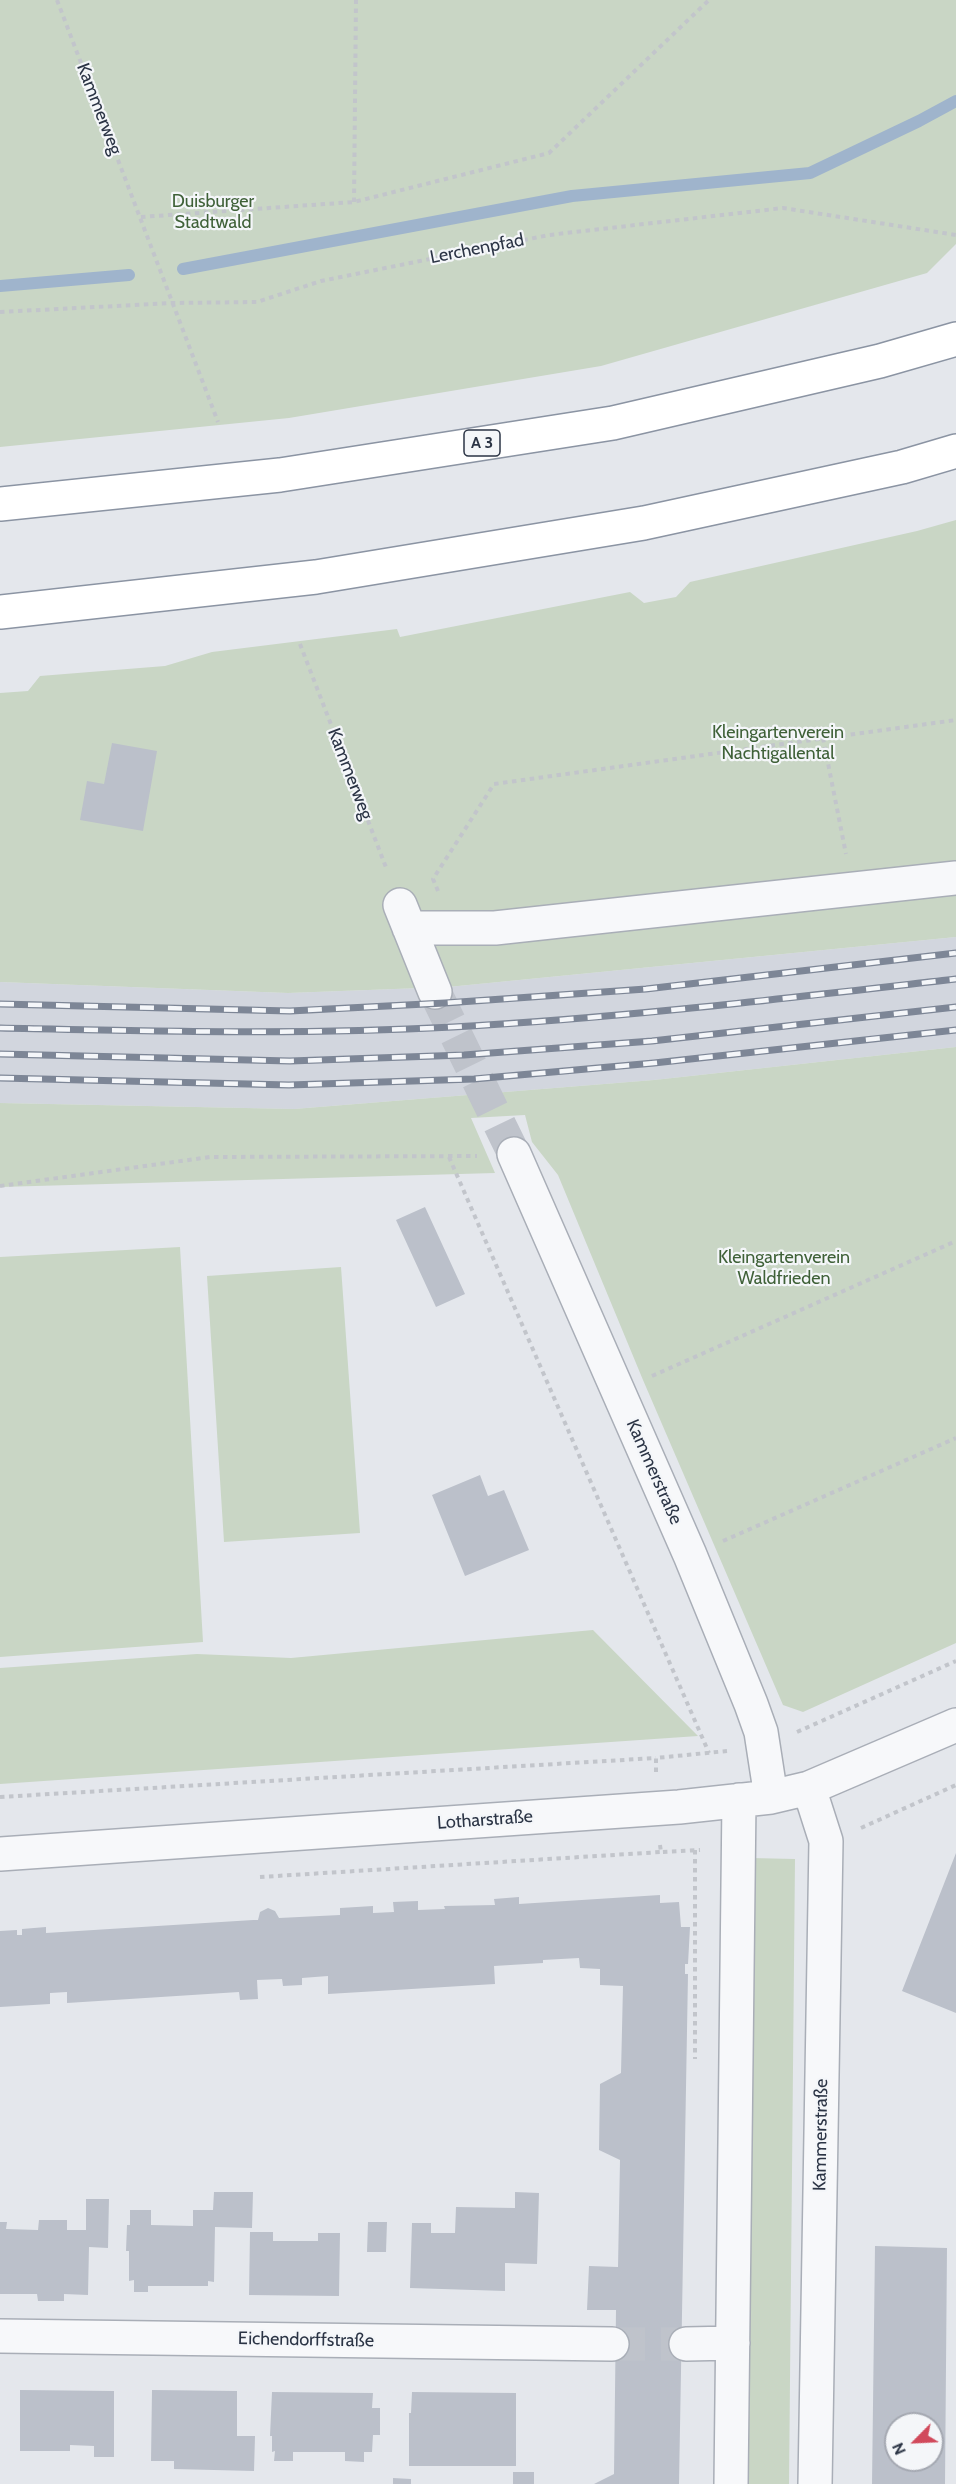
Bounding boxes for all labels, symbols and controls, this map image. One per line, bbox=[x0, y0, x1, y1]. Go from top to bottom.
street label: Kammerweg bbox=[72, 60, 126, 158]
park label: Duisburger Stadtwald bbox=[172, 191, 254, 234]
street label: Lerchenpfad bbox=[428, 229, 526, 269]
road number: A 3 bbox=[464, 430, 500, 456]
park label: Kleingartenverein Nachtigallental bbox=[712, 722, 844, 764]
street label: Kammerweg bbox=[323, 725, 377, 823]
park label: Kleingartenverein Waldfrieden bbox=[718, 1247, 850, 1290]
street label: Kammerstraße bbox=[621, 1416, 687, 1528]
street label: Lotharstraße bbox=[436, 1806, 534, 1834]
street label: Kammerstraße bbox=[809, 2079, 833, 2191]
street label: Eichendorffstraße bbox=[238, 2328, 374, 2352]
north arrow bbox=[884, 2412, 944, 2472]
text: N bbox=[888, 2440, 910, 2458]

